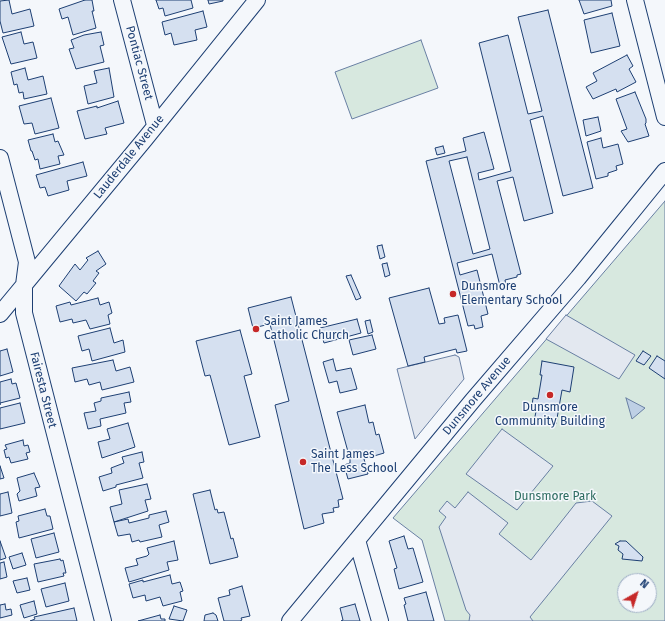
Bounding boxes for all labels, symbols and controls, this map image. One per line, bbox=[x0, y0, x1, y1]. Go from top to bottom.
street label: Pontiac Street bbox=[122, 24, 156, 102]
street label: Lauderdale Avenue bbox=[91, 112, 167, 202]
place label: Dunsmore Elementary School bbox=[461, 280, 563, 308]
marker: Dunsmore Elementary School bbox=[448, 289, 458, 299]
place label: Saint James Catholic Church bbox=[264, 315, 349, 343]
marker: Saint James Catholic Church bbox=[251, 324, 261, 334]
street label: Fairesta Street bbox=[27, 350, 59, 430]
street label: Dunsmore Avenue bbox=[440, 354, 514, 438]
marker: Dunsmore Community Building bbox=[545, 390, 555, 400]
place label: Dunsmore Community Building bbox=[495, 401, 605, 429]
place label: Saint James The Less School bbox=[311, 448, 397, 476]
marker: Saint James The Less School bbox=[298, 457, 308, 467]
park label: Dunsmore Park bbox=[514, 490, 596, 504]
north arrow bbox=[617, 573, 657, 613]
text: N bbox=[637, 577, 651, 591]

